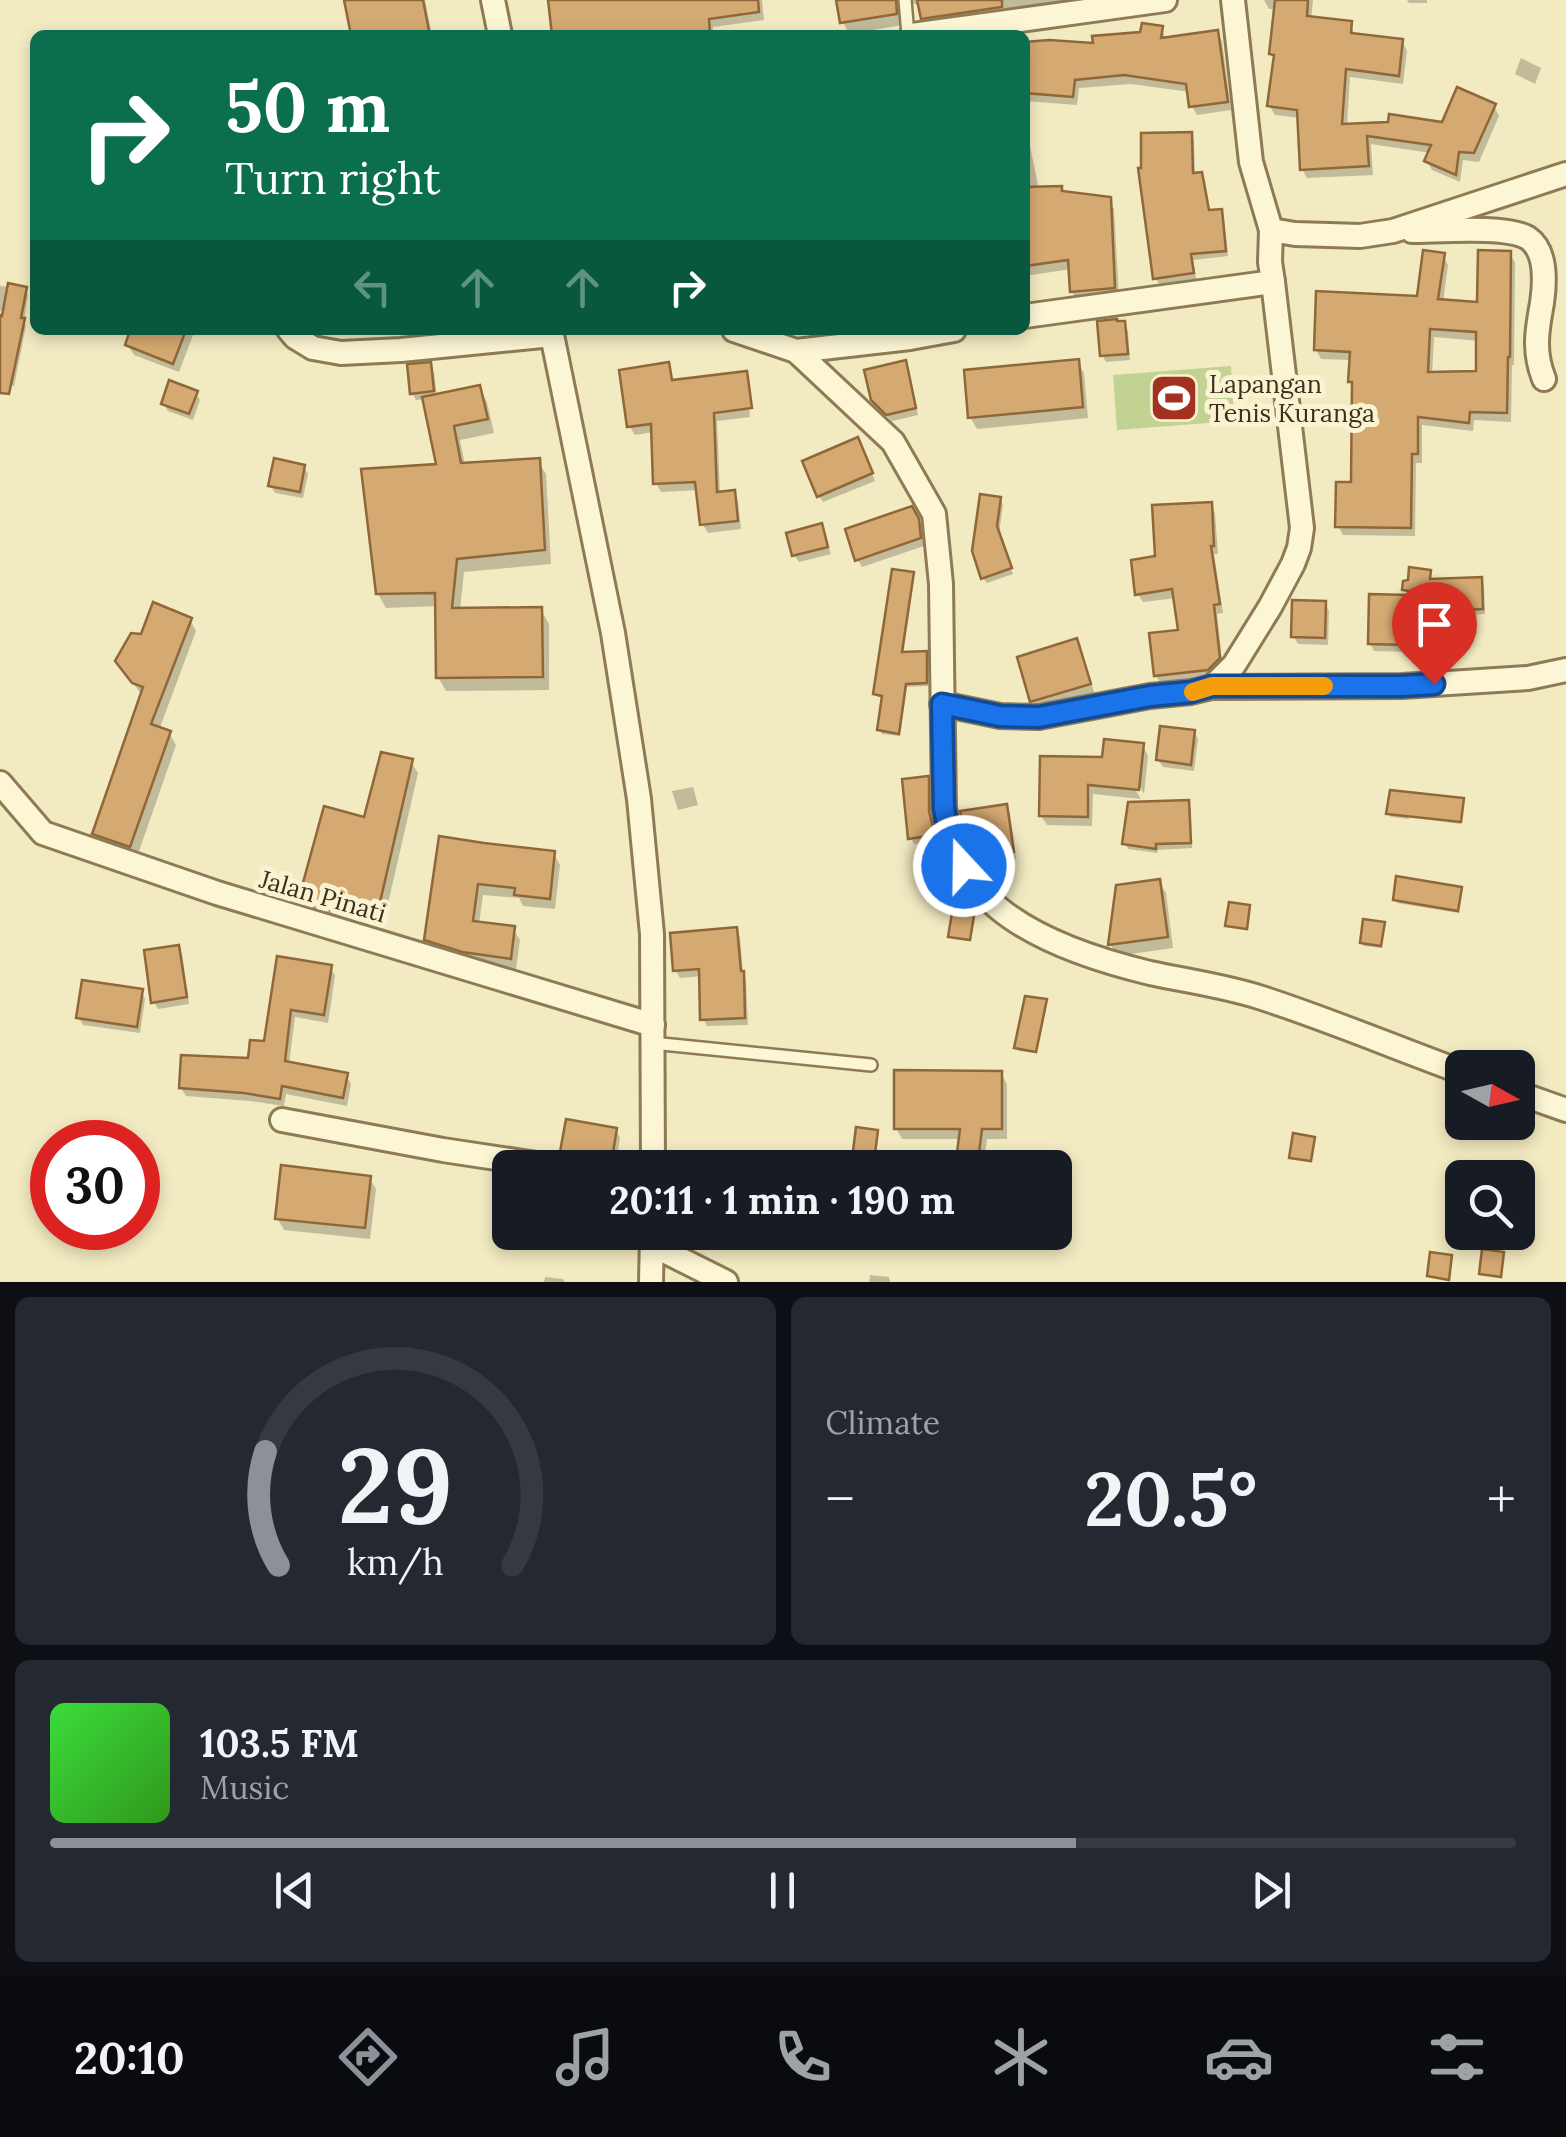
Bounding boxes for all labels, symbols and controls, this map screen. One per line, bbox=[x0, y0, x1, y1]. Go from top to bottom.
text: 50 m bbox=[225, 62, 390, 151]
icon: right bbox=[60, 70, 190, 200]
text: Turn right bbox=[225, 149, 441, 206]
icon: left bbox=[345, 260, 400, 315]
icon: ahead bbox=[450, 260, 505, 315]
icon: ahead bbox=[555, 260, 610, 315]
icon: right bbox=[660, 260, 715, 315]
place label: Lapangan Tenis Kuranga bbox=[1209, 368, 1375, 429]
sports icon: Lapangan Tenis Kuranga bbox=[1148, 372, 1200, 424]
pin bbox=[1392, 582, 1477, 685]
icon: arrive bbox=[1407, 597, 1462, 652]
position arrow bbox=[912, 814, 1016, 918]
street label: Jalan Pinati bbox=[255, 862, 390, 929]
north arrow bbox=[1445, 1050, 1535, 1140]
map controls bbox=[1445, 1050, 1535, 1250]
speed limit sign: 30 bbox=[30, 1120, 160, 1250]
button: search bbox=[1445, 1160, 1535, 1250]
text: 20:11 · 1 min · 190 m bbox=[609, 1176, 955, 1224]
text: Climate bbox=[826, 1402, 940, 1443]
text: 29 bbox=[338, 1418, 453, 1551]
text: 20.5° bbox=[1084, 1451, 1257, 1547]
text: − bbox=[826, 1464, 855, 1534]
text: + bbox=[1487, 1464, 1516, 1534]
text: km/h bbox=[347, 1539, 444, 1585]
text: 103.5 FM bbox=[200, 1719, 359, 1767]
text: Music bbox=[200, 1767, 289, 1808]
icon: previous bbox=[267, 1863, 322, 1918]
icon: pause bbox=[755, 1863, 810, 1918]
icon: next bbox=[1244, 1863, 1299, 1918]
icon: directions bbox=[333, 2022, 403, 2092]
icon: music bbox=[550, 2022, 620, 2092]
icon: phone bbox=[768, 2022, 838, 2092]
icon: climate bbox=[986, 2022, 1056, 2092]
icon: car bbox=[1204, 2022, 1274, 2092]
icon: filters bbox=[1422, 2022, 1492, 2092]
text: 20:10 bbox=[74, 2029, 185, 2086]

